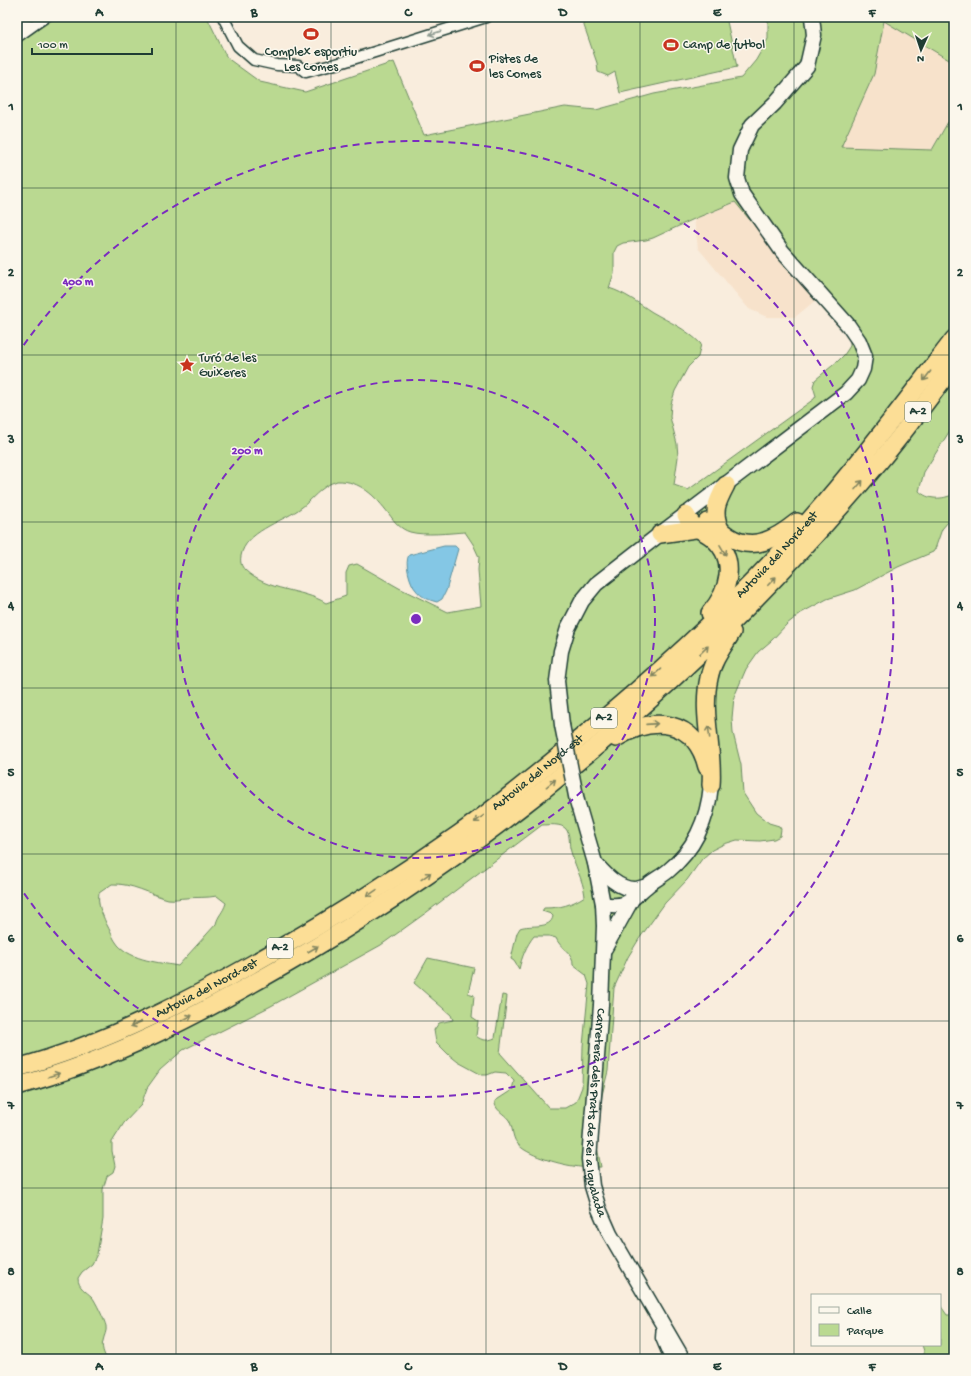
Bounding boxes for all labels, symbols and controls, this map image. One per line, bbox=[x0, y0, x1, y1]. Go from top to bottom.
text: A bbox=[94, 6, 104, 21]
text: B bbox=[250, 6, 259, 21]
text: C bbox=[403, 6, 413, 21]
text: D bbox=[558, 6, 568, 21]
text: E bbox=[713, 6, 722, 21]
text: F bbox=[868, 6, 877, 21]
sports icon: Complex esportiu Les Comes bbox=[302, 25, 320, 43]
scale bar bbox=[32, 30, 152, 56]
one-way arrow bbox=[429, 30, 442, 37]
north arrow bbox=[901, 30, 941, 70]
sports icon: Camp de futbol bbox=[662, 36, 680, 54]
place label: Camp de futbol bbox=[683, 38, 765, 53]
text: 100 m bbox=[37, 39, 68, 53]
place label: Complex esportiu Les Comes bbox=[265, 45, 357, 75]
place label: Pistes de les Comes bbox=[488, 52, 542, 82]
text: N bbox=[917, 52, 924, 64]
sports icon: Pistes de les Comes bbox=[468, 57, 486, 75]
text: 1 bbox=[7, 100, 14, 115]
text: 1 bbox=[956, 100, 963, 115]
text: 2 bbox=[8, 266, 15, 281]
text: 2 bbox=[957, 266, 964, 281]
text: 400 m bbox=[62, 276, 94, 290]
place label: Turó de les Guixeres bbox=[198, 351, 258, 381]
place icon: Turó de les Guixeres bbox=[178, 356, 196, 374]
one-way arrow bbox=[923, 370, 931, 381]
road number: A-2 bbox=[905, 402, 931, 422]
text: 3 bbox=[7, 433, 15, 448]
text: 3 bbox=[956, 433, 964, 448]
text: 200 m bbox=[232, 445, 263, 459]
one-way arrow bbox=[855, 480, 864, 490]
street label: Autovia del Nord-est bbox=[733, 507, 822, 601]
one-way arrow bbox=[719, 544, 727, 556]
one-way arrow bbox=[768, 576, 777, 586]
text: 4 bbox=[7, 599, 15, 614]
text: 4 bbox=[956, 599, 964, 614]
centre of rings bbox=[409, 612, 423, 626]
one-way arrow bbox=[699, 645, 709, 655]
one-way arrow bbox=[651, 669, 662, 678]
road number: A-2 bbox=[591, 708, 617, 728]
one-way arrow bbox=[645, 721, 658, 728]
one-way arrow bbox=[705, 726, 713, 739]
street label: Autovia del Nord-est bbox=[489, 730, 588, 814]
text: 5 bbox=[8, 766, 15, 781]
text: 5 bbox=[957, 766, 964, 781]
one-way arrow bbox=[545, 779, 556, 787]
one-way arrow bbox=[473, 815, 484, 823]
one-way arrow bbox=[421, 872, 432, 880]
one-way arrow bbox=[366, 889, 377, 897]
text: 6 bbox=[8, 932, 15, 947]
text: 6 bbox=[957, 932, 964, 947]
road number: A-2 bbox=[267, 938, 293, 958]
one-way arrow bbox=[307, 944, 319, 952]
street label: Autovia del Nord-est bbox=[153, 954, 262, 1021]
street label: Carretera dels Prats de Rei a Igualada bbox=[582, 1008, 609, 1220]
one-way arrow bbox=[180, 1014, 192, 1021]
one-way arrow bbox=[130, 1021, 142, 1028]
one-way arrow bbox=[48, 1071, 61, 1078]
text: 7 bbox=[7, 1099, 16, 1114]
text: 7 bbox=[956, 1099, 965, 1114]
text: 8 bbox=[7, 1265, 15, 1280]
text: 8 bbox=[956, 1265, 964, 1280]
legend bbox=[811, 1294, 941, 1346]
text: Calle bbox=[847, 1305, 872, 1319]
text: Parque bbox=[846, 1325, 884, 1339]
text: A bbox=[94, 1360, 104, 1375]
text: B bbox=[250, 1360, 259, 1375]
text: C bbox=[403, 1360, 413, 1375]
text: D bbox=[558, 1360, 568, 1375]
text: E bbox=[713, 1360, 722, 1375]
text: F bbox=[868, 1360, 877, 1375]

